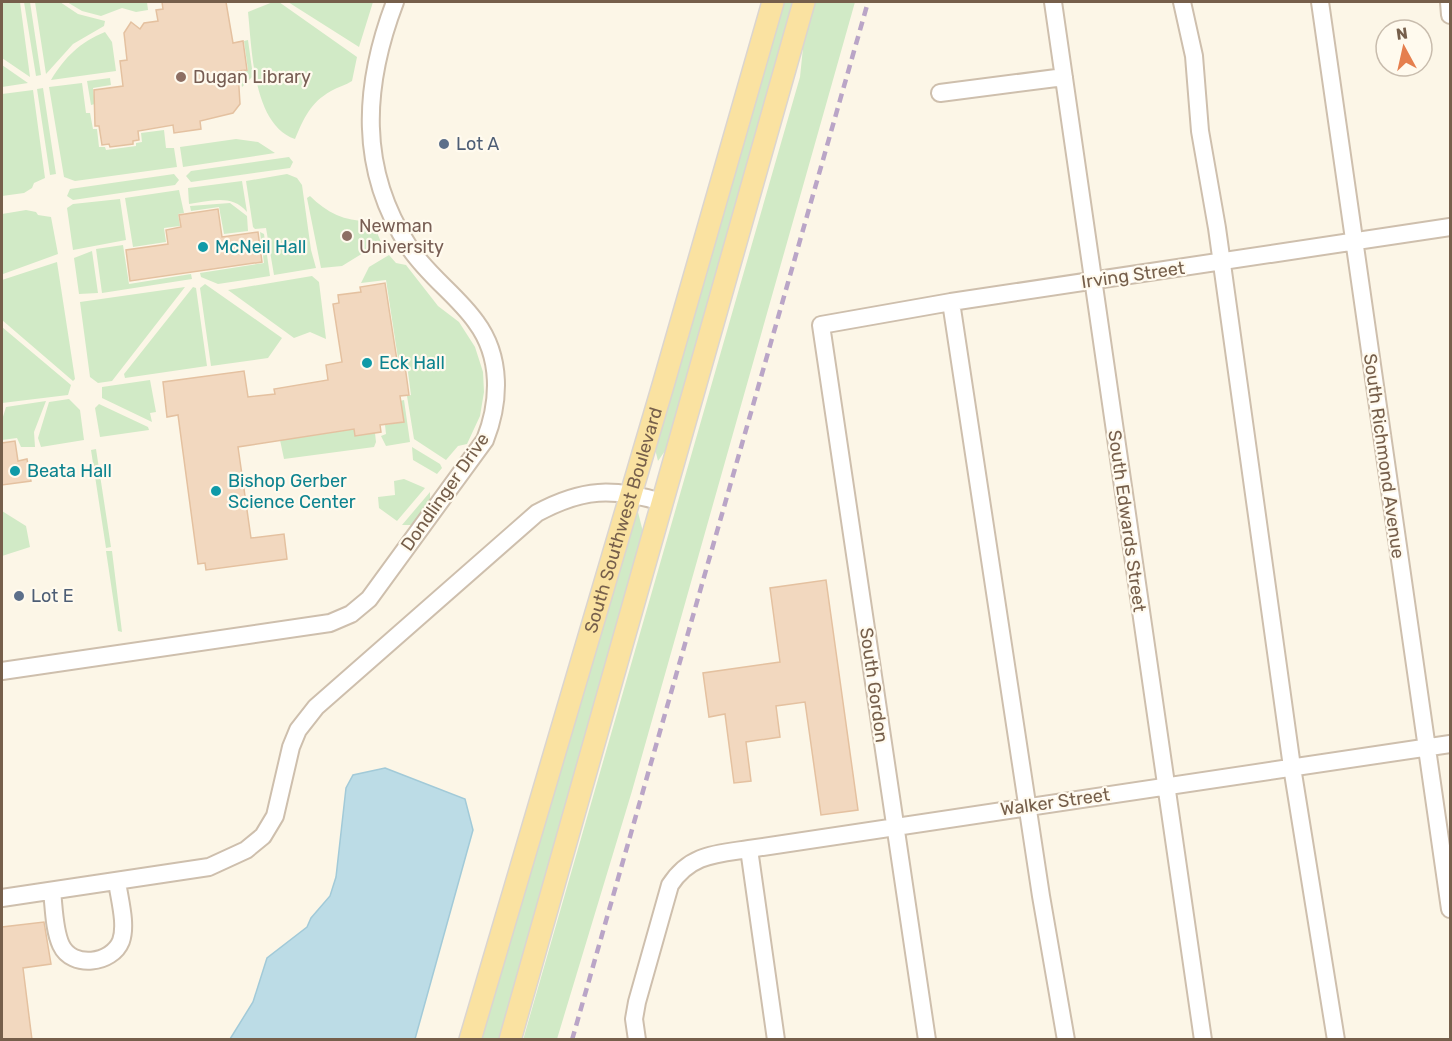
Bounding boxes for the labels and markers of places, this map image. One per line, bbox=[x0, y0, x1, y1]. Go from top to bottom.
place label: Dugan Library bbox=[193, 66, 311, 88]
marker: Dugan Library bbox=[174, 70, 188, 84]
place label: Lot A bbox=[456, 133, 499, 155]
marker: Lot A bbox=[437, 137, 451, 151]
place label: Newman University bbox=[359, 215, 444, 258]
marker: Newman University bbox=[340, 229, 354, 243]
place label: McNeil Hall bbox=[215, 236, 307, 258]
marker: McNeil Hall bbox=[196, 240, 210, 254]
place label: Eck Hall bbox=[379, 352, 445, 374]
marker: Eck Hall bbox=[360, 356, 374, 370]
place label: Beata Hall bbox=[27, 460, 112, 482]
marker: Beata Hall bbox=[8, 464, 22, 478]
place label: Bishop Gerber Science Center bbox=[228, 470, 356, 513]
marker: Bishop Gerber Science Center bbox=[209, 484, 223, 498]
place label: Lot E bbox=[31, 585, 74, 607]
marker: Lot E bbox=[12, 589, 26, 603]

